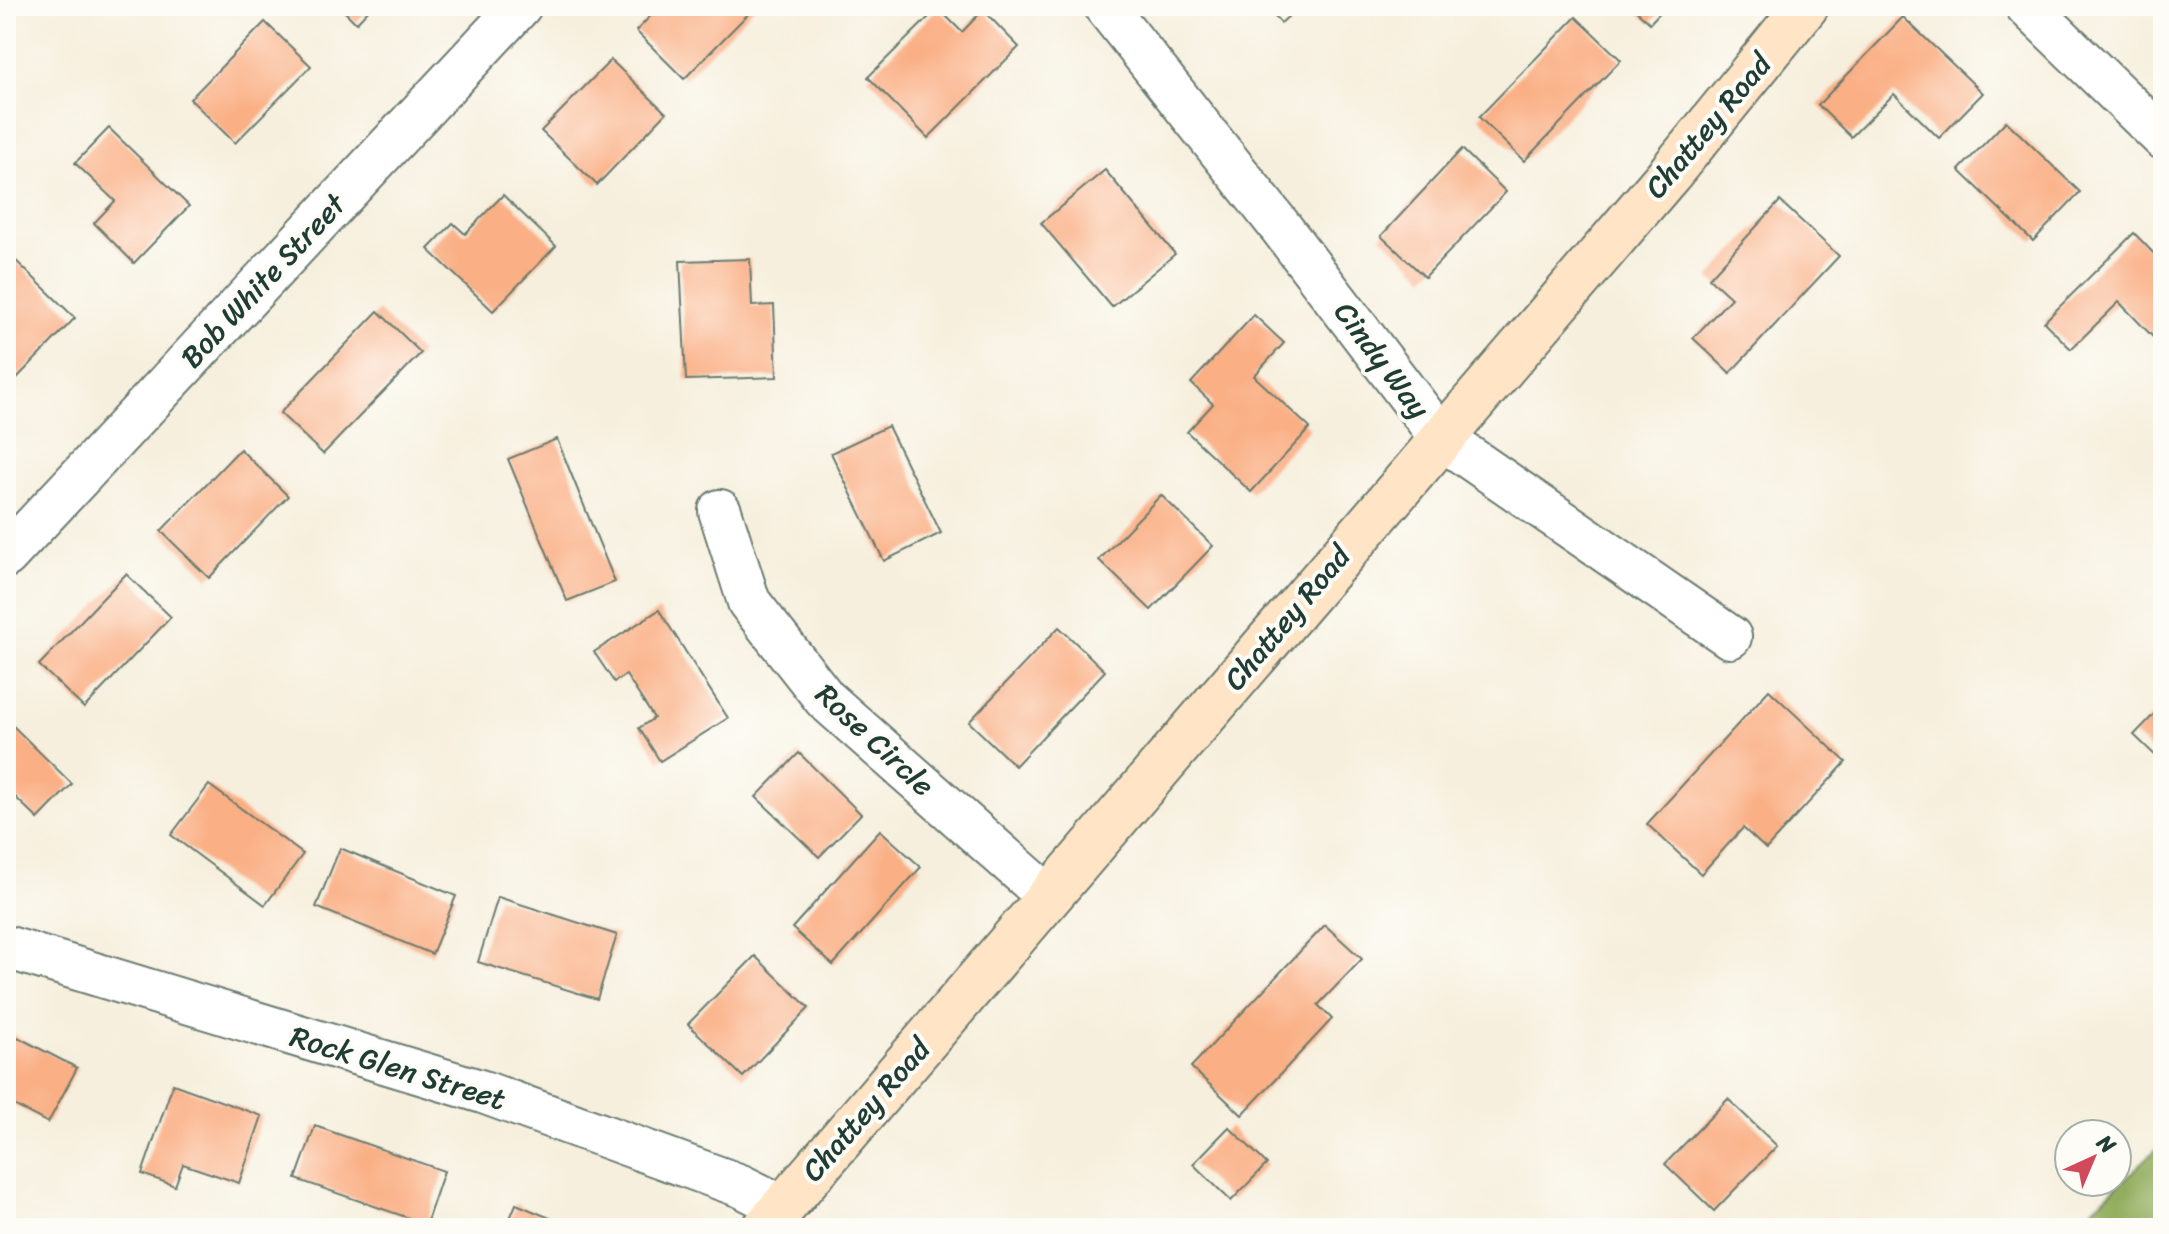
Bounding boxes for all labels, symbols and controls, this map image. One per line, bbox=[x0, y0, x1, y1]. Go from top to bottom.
street label: Chattey Road bbox=[1630, 39, 1787, 211]
street label: Bob White Street bbox=[167, 179, 361, 382]
street label: Cindy Way bbox=[1319, 289, 1445, 431]
street label: Chattey Road bbox=[1209, 531, 1366, 703]
street label: Rose Circle bbox=[802, 670, 948, 810]
street label: Rock Glen Street bbox=[283, 1010, 513, 1126]
street label: Chattey Road bbox=[788, 1024, 946, 1195]
north arrow bbox=[2053, 1118, 2133, 1198]
text: N bbox=[2087, 1124, 2126, 1164]

